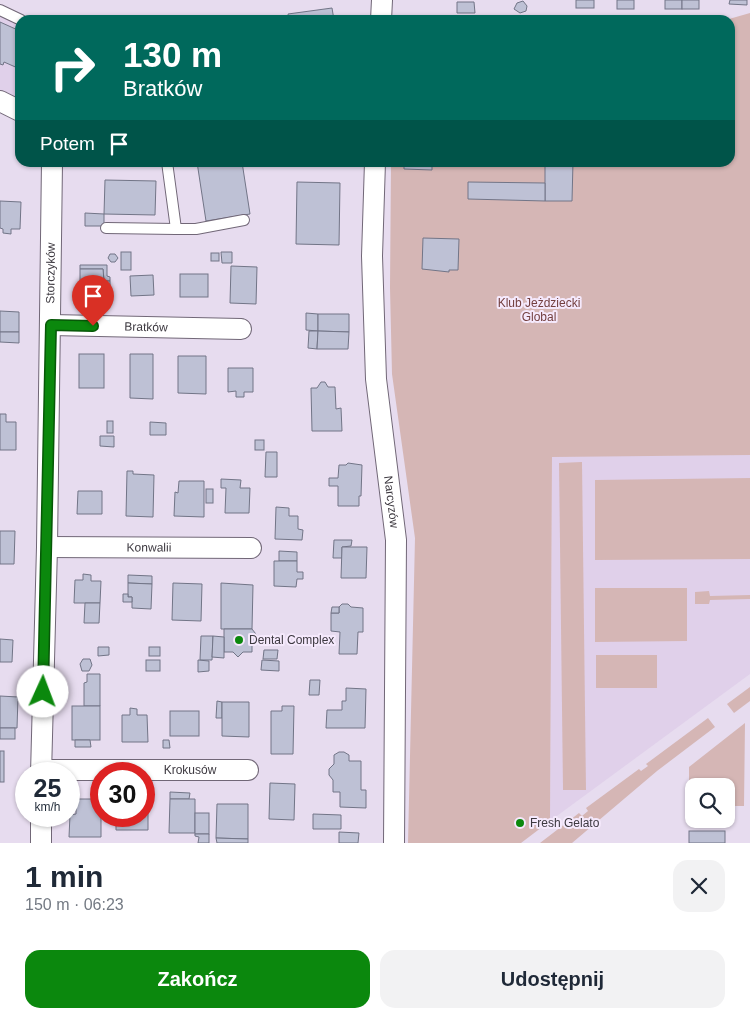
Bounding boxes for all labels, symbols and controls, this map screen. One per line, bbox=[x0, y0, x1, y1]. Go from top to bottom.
icon: right bbox=[40, 35, 105, 100]
text: 130 m bbox=[123, 35, 222, 74]
text: Bratków bbox=[123, 76, 202, 101]
icon: arrive bbox=[105, 130, 133, 158]
text: Potem bbox=[40, 133, 95, 154]
street label: Storczyków bbox=[43, 242, 58, 304]
pin bbox=[72, 275, 114, 326]
icon: arrive bbox=[79, 282, 107, 310]
park label: Klub Jeżdziecki Global bbox=[498, 296, 580, 324]
street label: Bratków bbox=[124, 320, 168, 334]
street label: Narcyzów bbox=[381, 475, 402, 529]
street label: Konwalii bbox=[127, 540, 171, 555]
place label: Dental Complex bbox=[249, 633, 334, 647]
marker: Dental Complex bbox=[233, 634, 245, 646]
position arrow bbox=[16, 665, 68, 717]
speed limit sign: 30 bbox=[90, 762, 155, 827]
street label: Krokusów bbox=[164, 763, 217, 777]
text: 25 bbox=[34, 774, 61, 802]
map controls bbox=[685, 778, 735, 828]
button: search bbox=[685, 778, 735, 828]
text: km/h bbox=[34, 800, 61, 814]
place label: Fresh Gelato bbox=[530, 816, 600, 830]
marker: Fresh Gelato bbox=[514, 817, 526, 829]
text: 1 min bbox=[25, 860, 103, 893]
button: close bbox=[673, 860, 725, 912]
text: 150 m · 06:23 bbox=[25, 896, 124, 913]
button: Zakończ bbox=[25, 950, 370, 1008]
button: Udostępnij bbox=[380, 950, 725, 1008]

